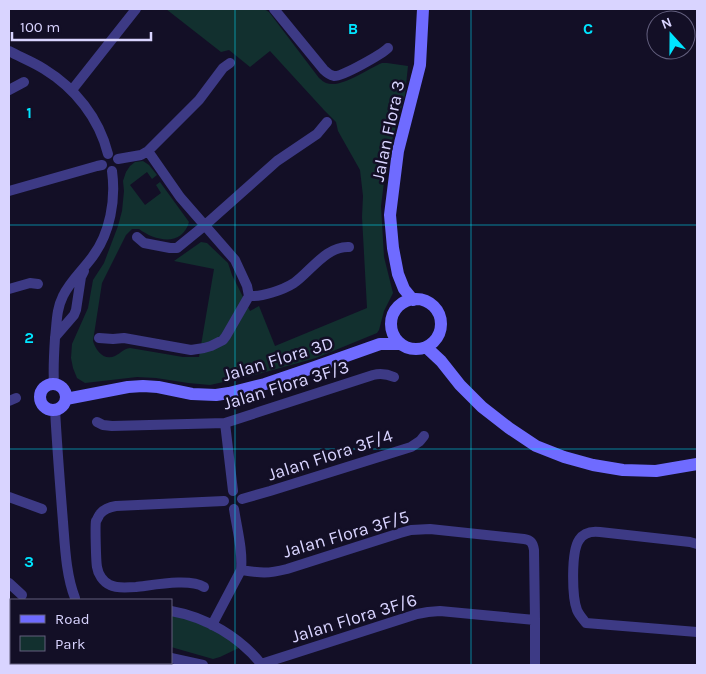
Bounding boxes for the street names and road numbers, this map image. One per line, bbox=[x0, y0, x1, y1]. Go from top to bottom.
street label: Jalan Flora 3 bbox=[367, 78, 409, 184]
street label: Jalan Flora 3D bbox=[220, 332, 336, 386]
street label: Jalan Flora 3F/3 bbox=[220, 355, 352, 415]
street label: Jalan Flora 3F/4 bbox=[265, 424, 395, 486]
street label: Jalan Flora 3F/5 bbox=[280, 505, 412, 563]
street label: Jalan Flora 3F/6 bbox=[288, 588, 420, 648]

